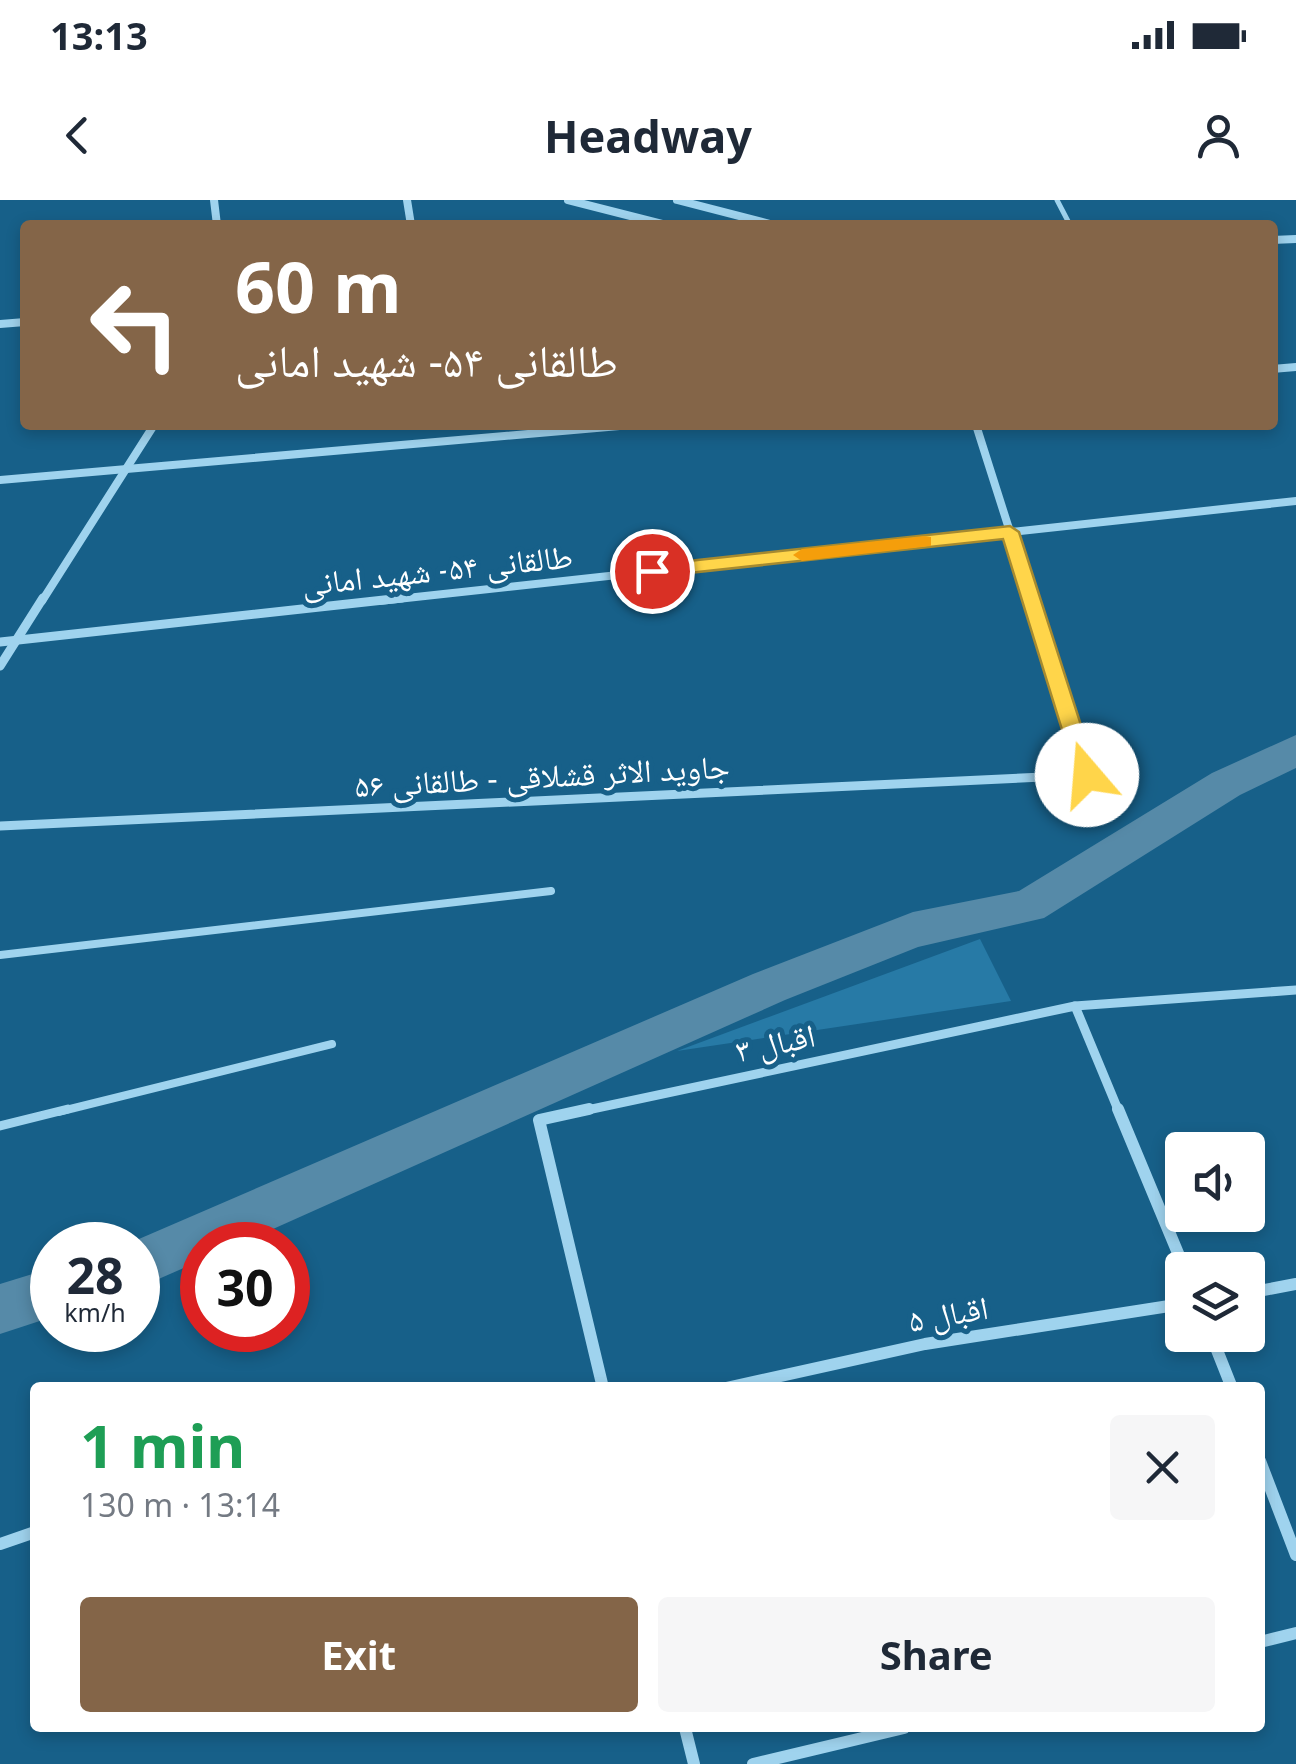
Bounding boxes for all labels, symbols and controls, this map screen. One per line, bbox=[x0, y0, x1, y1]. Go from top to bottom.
text: 13:13 bbox=[50, 9, 148, 61]
text: Headway bbox=[544, 105, 752, 166]
icon: back bbox=[50, 108, 105, 163]
icon: person bbox=[1191, 108, 1246, 163]
text: 60 m bbox=[235, 238, 402, 334]
icon: left bbox=[70, 260, 200, 390]
text: طالقانی ۵۴- شهید امانی bbox=[235, 329, 618, 390]
pin bbox=[610, 529, 695, 614]
street label: طالقانی ۵۴- شهید امانی bbox=[299, 533, 575, 605]
icon: arrive bbox=[625, 544, 680, 599]
position arrow bbox=[1035, 723, 1139, 827]
street label: جاوید الاثر قشلاقی - طالقانی ۵۶ bbox=[354, 744, 730, 806]
street label: اقبال ۳ bbox=[731, 1013, 819, 1071]
map controls bbox=[1165, 1132, 1265, 1352]
button: sound bbox=[1165, 1132, 1265, 1232]
speed limit sign: 30 bbox=[180, 1222, 310, 1352]
text: 28 bbox=[66, 1241, 124, 1309]
button: layers bbox=[1165, 1252, 1265, 1352]
street label: اقبال ۵ bbox=[905, 1285, 991, 1341]
text: km/h bbox=[64, 1295, 126, 1329]
text: 1 min bbox=[80, 1404, 245, 1486]
button: close bbox=[1110, 1415, 1215, 1520]
text: 130 m · 13:14 bbox=[80, 1483, 280, 1526]
button: Exit bbox=[80, 1597, 638, 1712]
button: Share bbox=[658, 1597, 1215, 1712]

